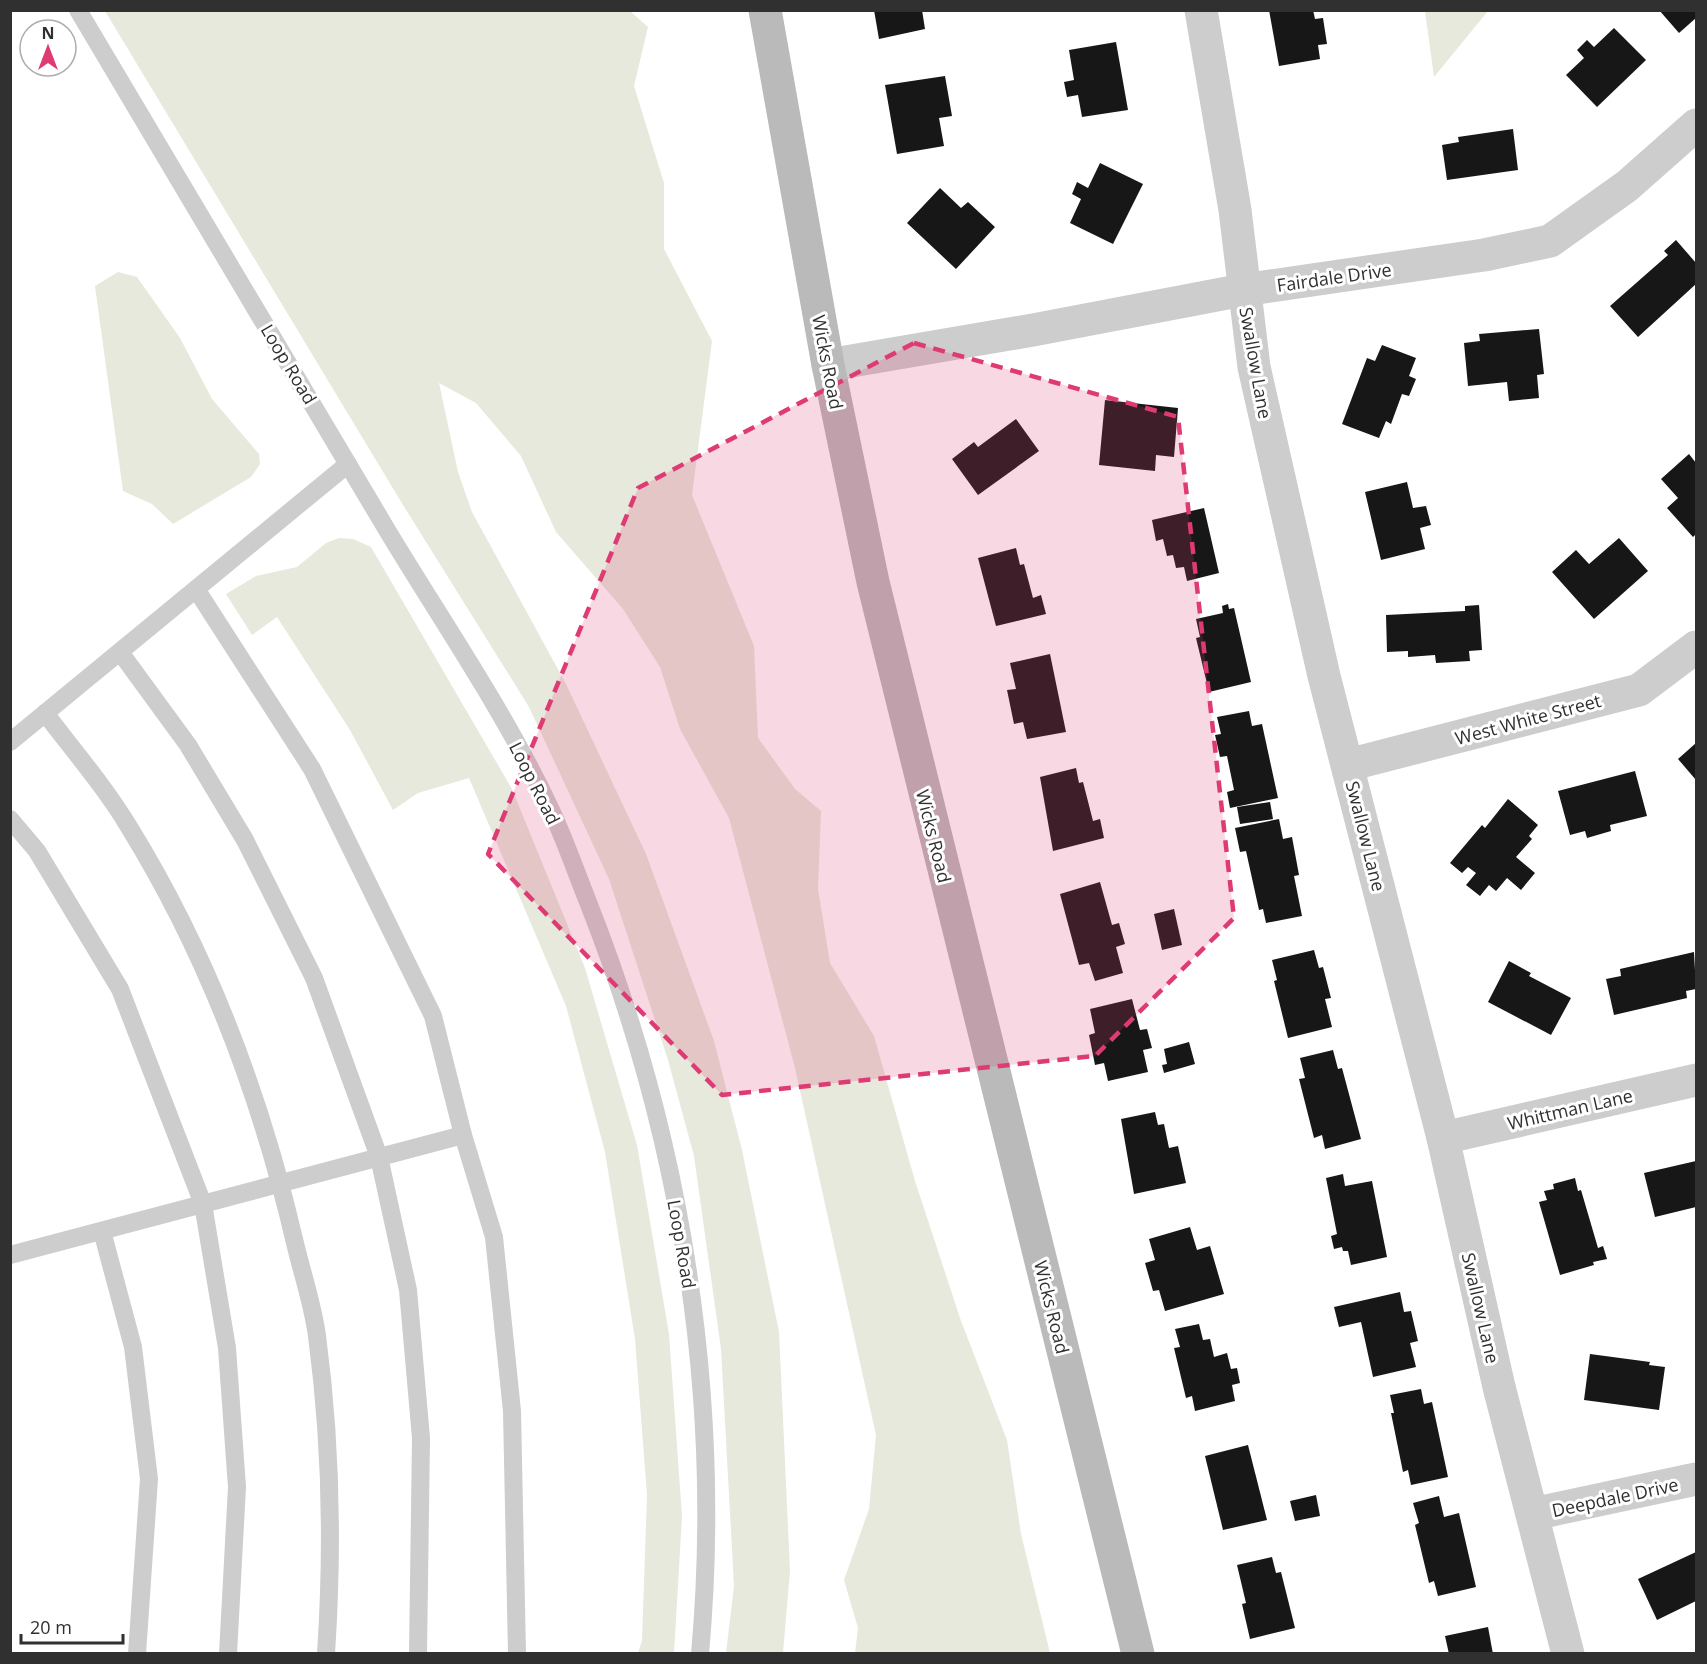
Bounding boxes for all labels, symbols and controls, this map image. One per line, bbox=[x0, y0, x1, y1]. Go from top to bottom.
north arrow bbox=[18, 18, 78, 78]
text: N bbox=[41, 22, 55, 44]
street label: Fairdale Drive bbox=[1275, 257, 1393, 297]
street label: Swallow Lane bbox=[1234, 305, 1278, 421]
street label: Wicks Road bbox=[807, 313, 849, 411]
street label: Loop Road bbox=[256, 319, 322, 409]
street label: West White Street bbox=[1452, 688, 1604, 750]
street label: Loop Road bbox=[504, 738, 566, 828]
street label: Swallow Lane bbox=[1341, 778, 1391, 894]
street label: Wicks Road bbox=[911, 787, 957, 885]
street label: Whittman Lane bbox=[1505, 1083, 1635, 1135]
street label: Loop Road bbox=[662, 1198, 702, 1290]
street label: Swallow Lane bbox=[1457, 1250, 1505, 1366]
street label: Wicks Road bbox=[1029, 1258, 1075, 1356]
street label: Deepdale Drive bbox=[1550, 1472, 1680, 1522]
scale bar bbox=[21, 1607, 123, 1645]
text: 20 m bbox=[30, 1615, 72, 1639]

